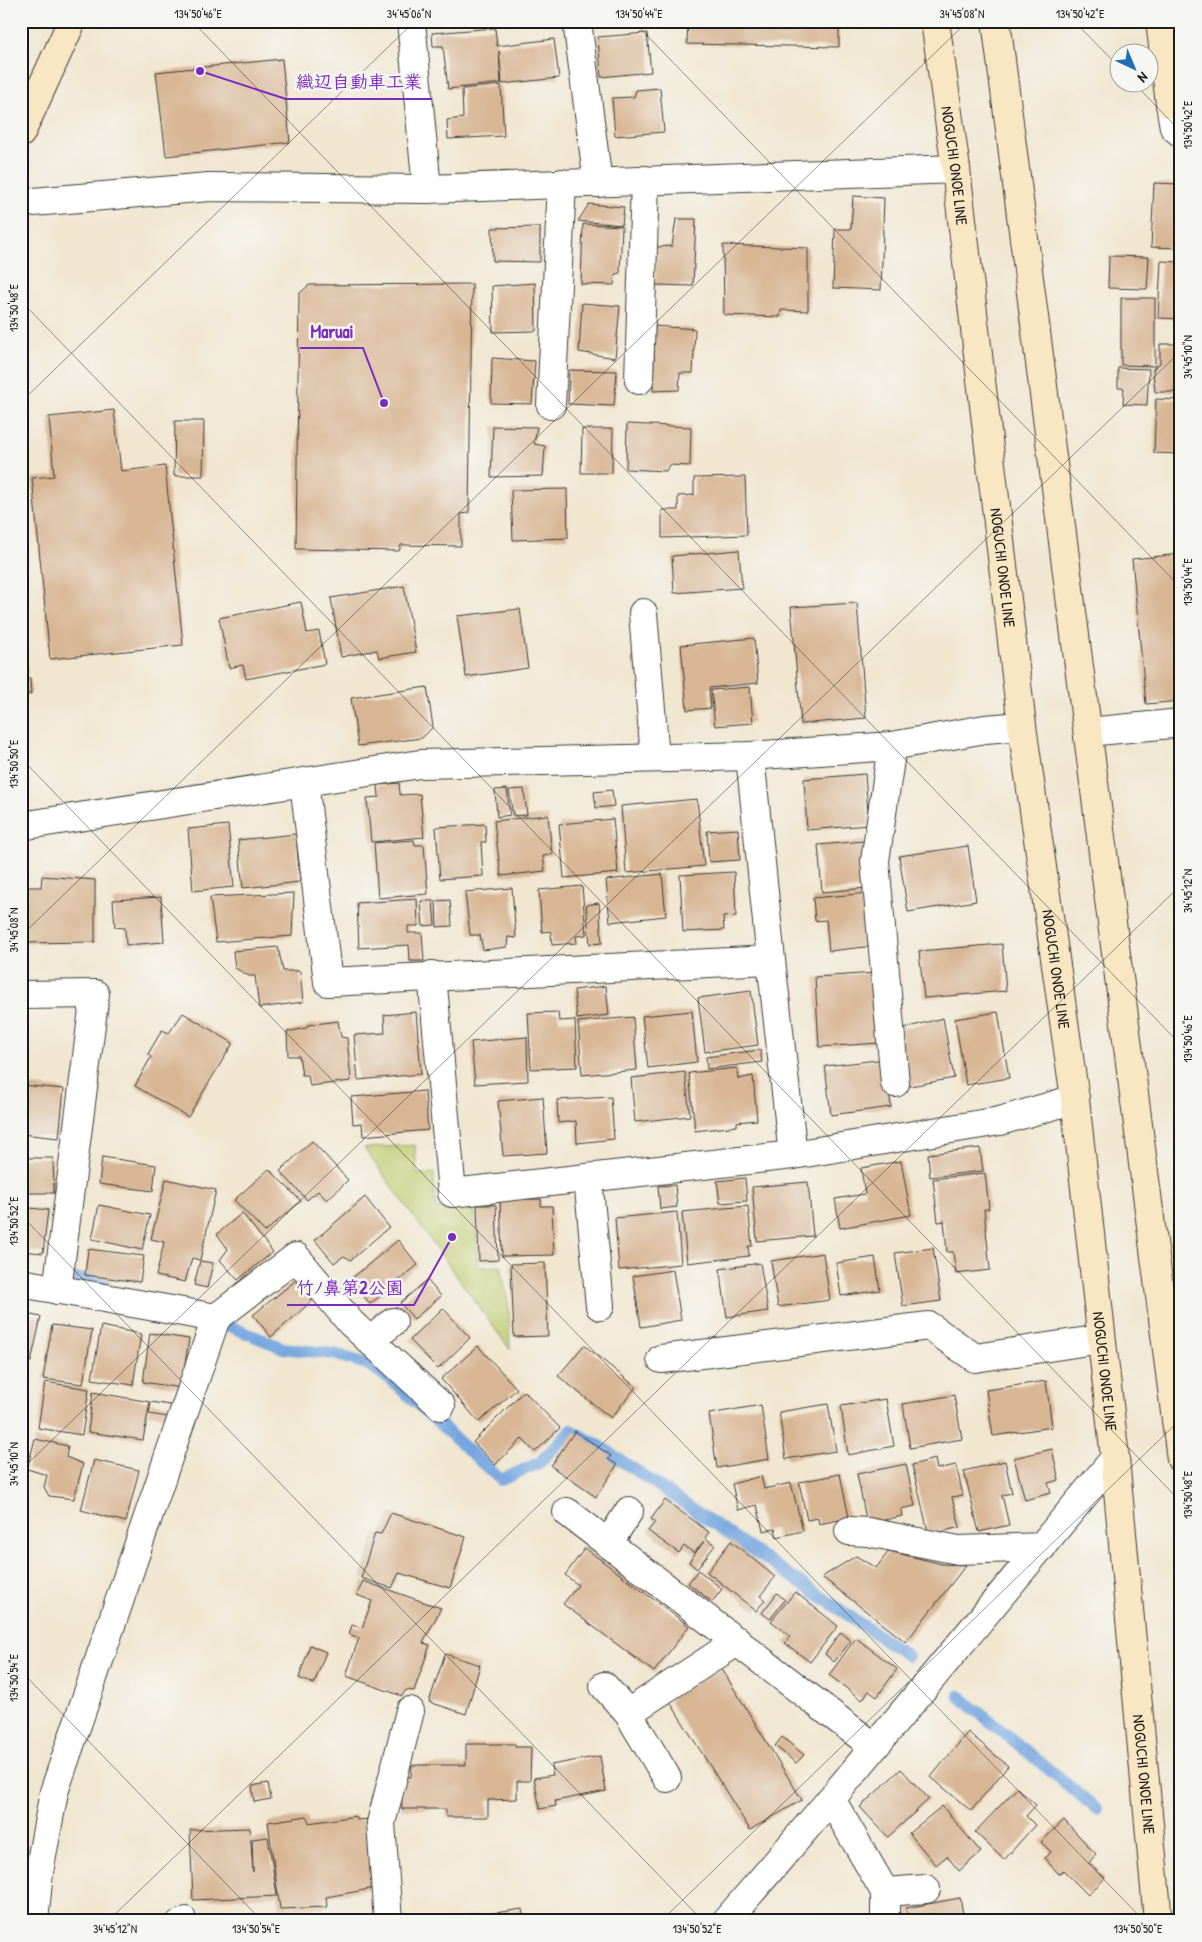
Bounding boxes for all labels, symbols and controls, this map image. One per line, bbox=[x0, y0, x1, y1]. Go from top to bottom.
text: 134°50'46"E bbox=[174, 5, 223, 22]
text: 34°45'06"N bbox=[387, 5, 431, 22]
text: 134°50'44"E bbox=[615, 5, 663, 22]
text: 34°45'08"N bbox=[940, 5, 984, 22]
text: 134°50'42"E bbox=[1056, 5, 1105, 22]
north arrow bbox=[1110, 42, 1160, 92]
callout: 織辺自動車工業 bbox=[286, 66, 432, 99]
text: N bbox=[1134, 68, 1153, 88]
text: 織辺自動車工業 bbox=[296, 69, 422, 94]
text: 134°50'42"E bbox=[1179, 100, 1196, 149]
street label: NOGUCHI ONOE LINE bbox=[936, 105, 974, 226]
text: 134°50'48"E bbox=[5, 283, 22, 332]
callout: Maruai bbox=[300, 315, 363, 348]
text: Maruai bbox=[311, 319, 353, 344]
text: 34°45'10"N bbox=[1179, 335, 1196, 379]
street label: NOGUCHI ONOE LINE bbox=[985, 507, 1021, 629]
text: 134°50'44"E bbox=[1179, 558, 1196, 606]
text: 134°50'50"E bbox=[5, 739, 22, 788]
text: 34°45'12"N bbox=[1179, 869, 1196, 913]
text: 34°45'08"N bbox=[5, 908, 22, 952]
street label: NOGUCHI ONOE LINE bbox=[1037, 908, 1076, 1030]
text: 134°50'46"E bbox=[1179, 1014, 1196, 1063]
text: 134°50'52"E bbox=[5, 1196, 22, 1246]
callout: 竹ﾉ鼻第2公園 bbox=[287, 1272, 414, 1305]
text: 竹ﾉ鼻第2公園 bbox=[296, 1275, 404, 1300]
street label: NOGUCHI ONOE LINE bbox=[1088, 1310, 1123, 1432]
text: 34°45'10"N bbox=[5, 1442, 22, 1486]
text: 134°50'48"E bbox=[1179, 1470, 1196, 1519]
text: 134°50'54"E bbox=[5, 1653, 22, 1702]
street label: NOGUCHI ONOE LINE bbox=[1128, 1714, 1161, 1835]
text: 34°45'12"N bbox=[93, 1920, 137, 1937]
text: 134°50'54"E bbox=[232, 1920, 281, 1937]
text: 134°50'52"E bbox=[672, 1920, 722, 1937]
text: 134°50'50"E bbox=[1114, 1920, 1163, 1937]

